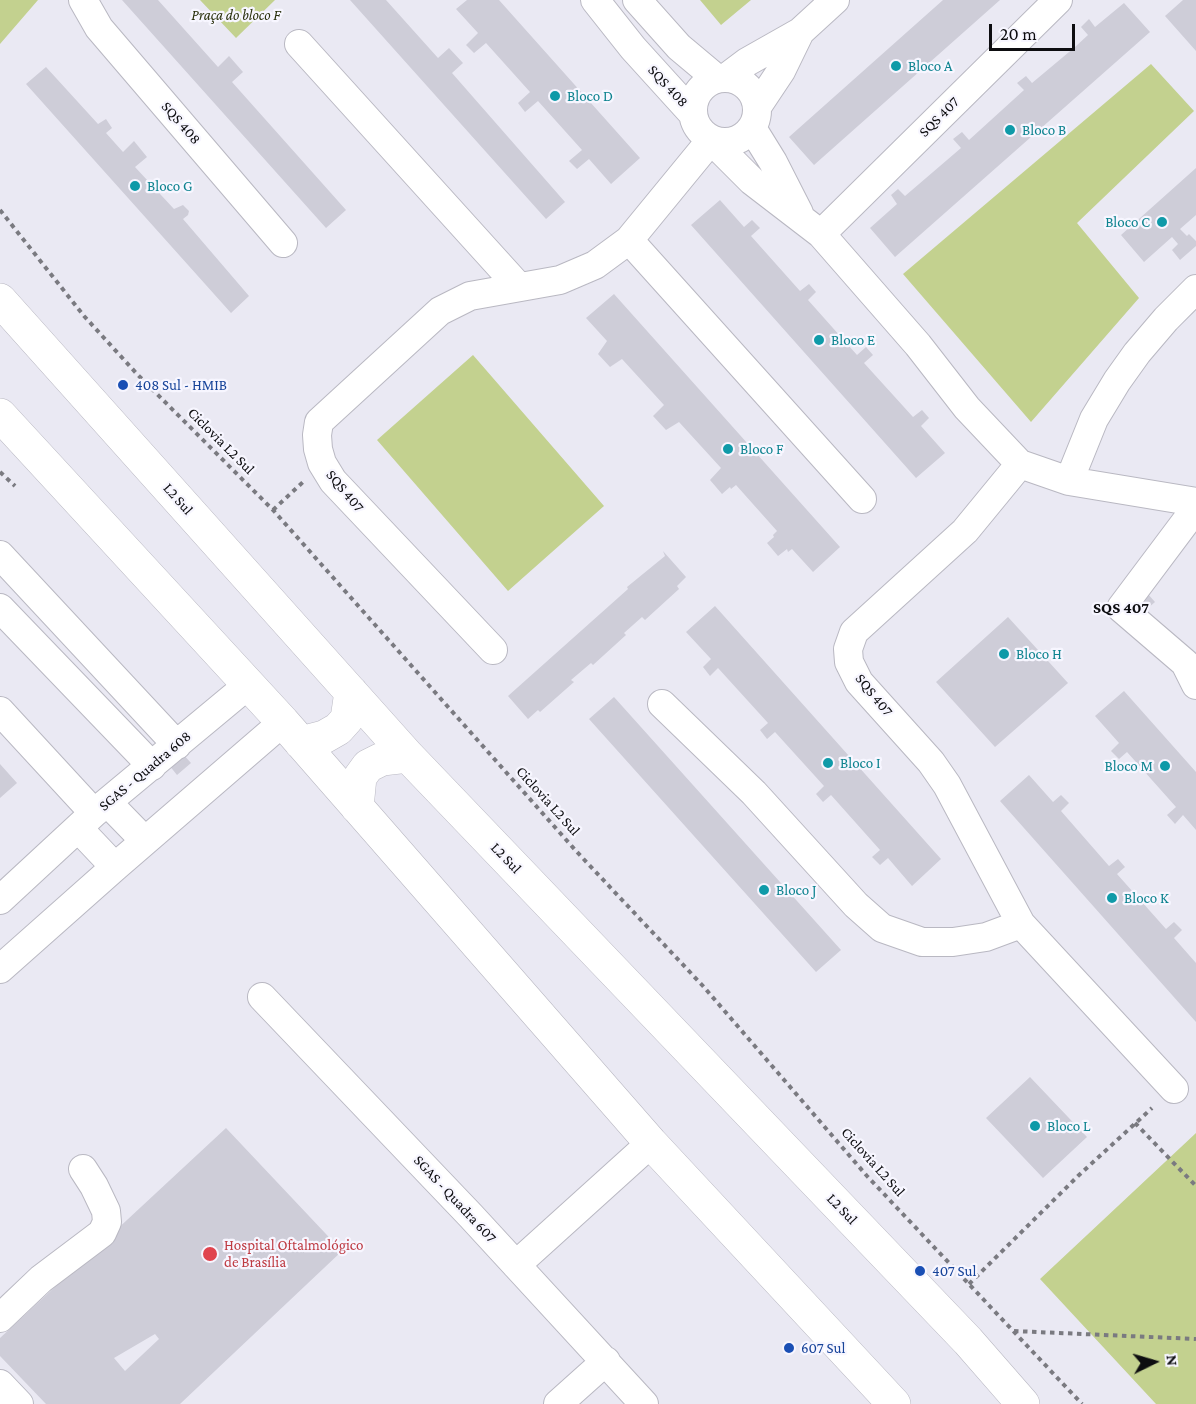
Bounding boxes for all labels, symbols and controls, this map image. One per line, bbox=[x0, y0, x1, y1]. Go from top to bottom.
park label: Praça do bloco F bbox=[191, 6, 281, 24]
scale bar bbox=[992, 12, 1078, 50]
text: 20 m bbox=[1000, 24, 1037, 44]
place label: Bloco A bbox=[908, 57, 953, 75]
marker: Bloco A bbox=[889, 59, 903, 73]
street label: SQS 408 bbox=[644, 61, 692, 111]
place label: Bloco D bbox=[567, 87, 613, 105]
marker: Bloco D bbox=[548, 89, 562, 103]
street label: SQS 407 bbox=[915, 93, 963, 141]
street label: SQS 408 bbox=[157, 98, 205, 148]
place label: Bloco B bbox=[1022, 121, 1066, 139]
marker: Bloco B bbox=[1003, 123, 1017, 137]
place label: Bloco G bbox=[147, 177, 192, 195]
marker: Bloco G bbox=[128, 179, 142, 193]
place label: Bloco C bbox=[1105, 213, 1150, 231]
marker: Bloco C bbox=[1155, 215, 1169, 229]
place label: Bloco E bbox=[831, 331, 875, 349]
marker: Bloco E bbox=[812, 333, 826, 347]
place label: 408 Sul - HMIB bbox=[135, 376, 227, 394]
marker: 408 Sul - HMIB bbox=[116, 378, 130, 392]
street label: Ciclovia L2 Sul bbox=[184, 404, 258, 478]
place label: Bloco F bbox=[740, 440, 783, 458]
marker: Bloco F bbox=[721, 442, 735, 456]
street label: SQS 407 bbox=[322, 466, 368, 516]
street label: L2 Sul bbox=[159, 479, 197, 519]
district label: SQS 407 bbox=[1093, 598, 1149, 618]
place label: Bloco H bbox=[1016, 645, 1062, 663]
marker: Bloco H bbox=[997, 647, 1011, 661]
street label: SQS 407 bbox=[851, 670, 897, 720]
street label: SGAS - Quadra 608 bbox=[95, 727, 195, 815]
place label: Bloco I bbox=[840, 754, 881, 772]
marker: Bloco I bbox=[821, 756, 835, 770]
place label: Bloco M bbox=[1105, 757, 1153, 775]
marker: Bloco M bbox=[1158, 759, 1172, 773]
street label: Ciclovia L2 Sul bbox=[512, 763, 584, 839]
street label: L2 Sul bbox=[487, 839, 525, 877]
place label: Bloco J bbox=[776, 881, 817, 899]
marker: Bloco J bbox=[757, 883, 771, 897]
place label: Bloco K bbox=[1124, 889, 1169, 907]
marker: Bloco K bbox=[1105, 891, 1119, 905]
place label: Bloco L bbox=[1047, 1117, 1090, 1135]
marker: Bloco L bbox=[1028, 1119, 1042, 1133]
street label: Ciclovia L2 Sul bbox=[837, 1124, 909, 1200]
street label: SGAS - Quadra 607 bbox=[410, 1151, 500, 1247]
street label: L2 Sul bbox=[823, 1190, 861, 1228]
place label: Hospital Oftalmológico de Brasília bbox=[224, 1236, 363, 1271]
marker: Hospital Oftalmológico de Brasília bbox=[201, 1245, 219, 1263]
place label: 407 Sul bbox=[932, 1262, 976, 1280]
marker: 407 Sul bbox=[913, 1264, 927, 1278]
north arrow bbox=[1124, 1332, 1184, 1392]
place label: 607 Sul bbox=[801, 1339, 845, 1357]
marker: 607 Sul bbox=[782, 1341, 796, 1355]
text: N bbox=[1163, 1354, 1181, 1367]

